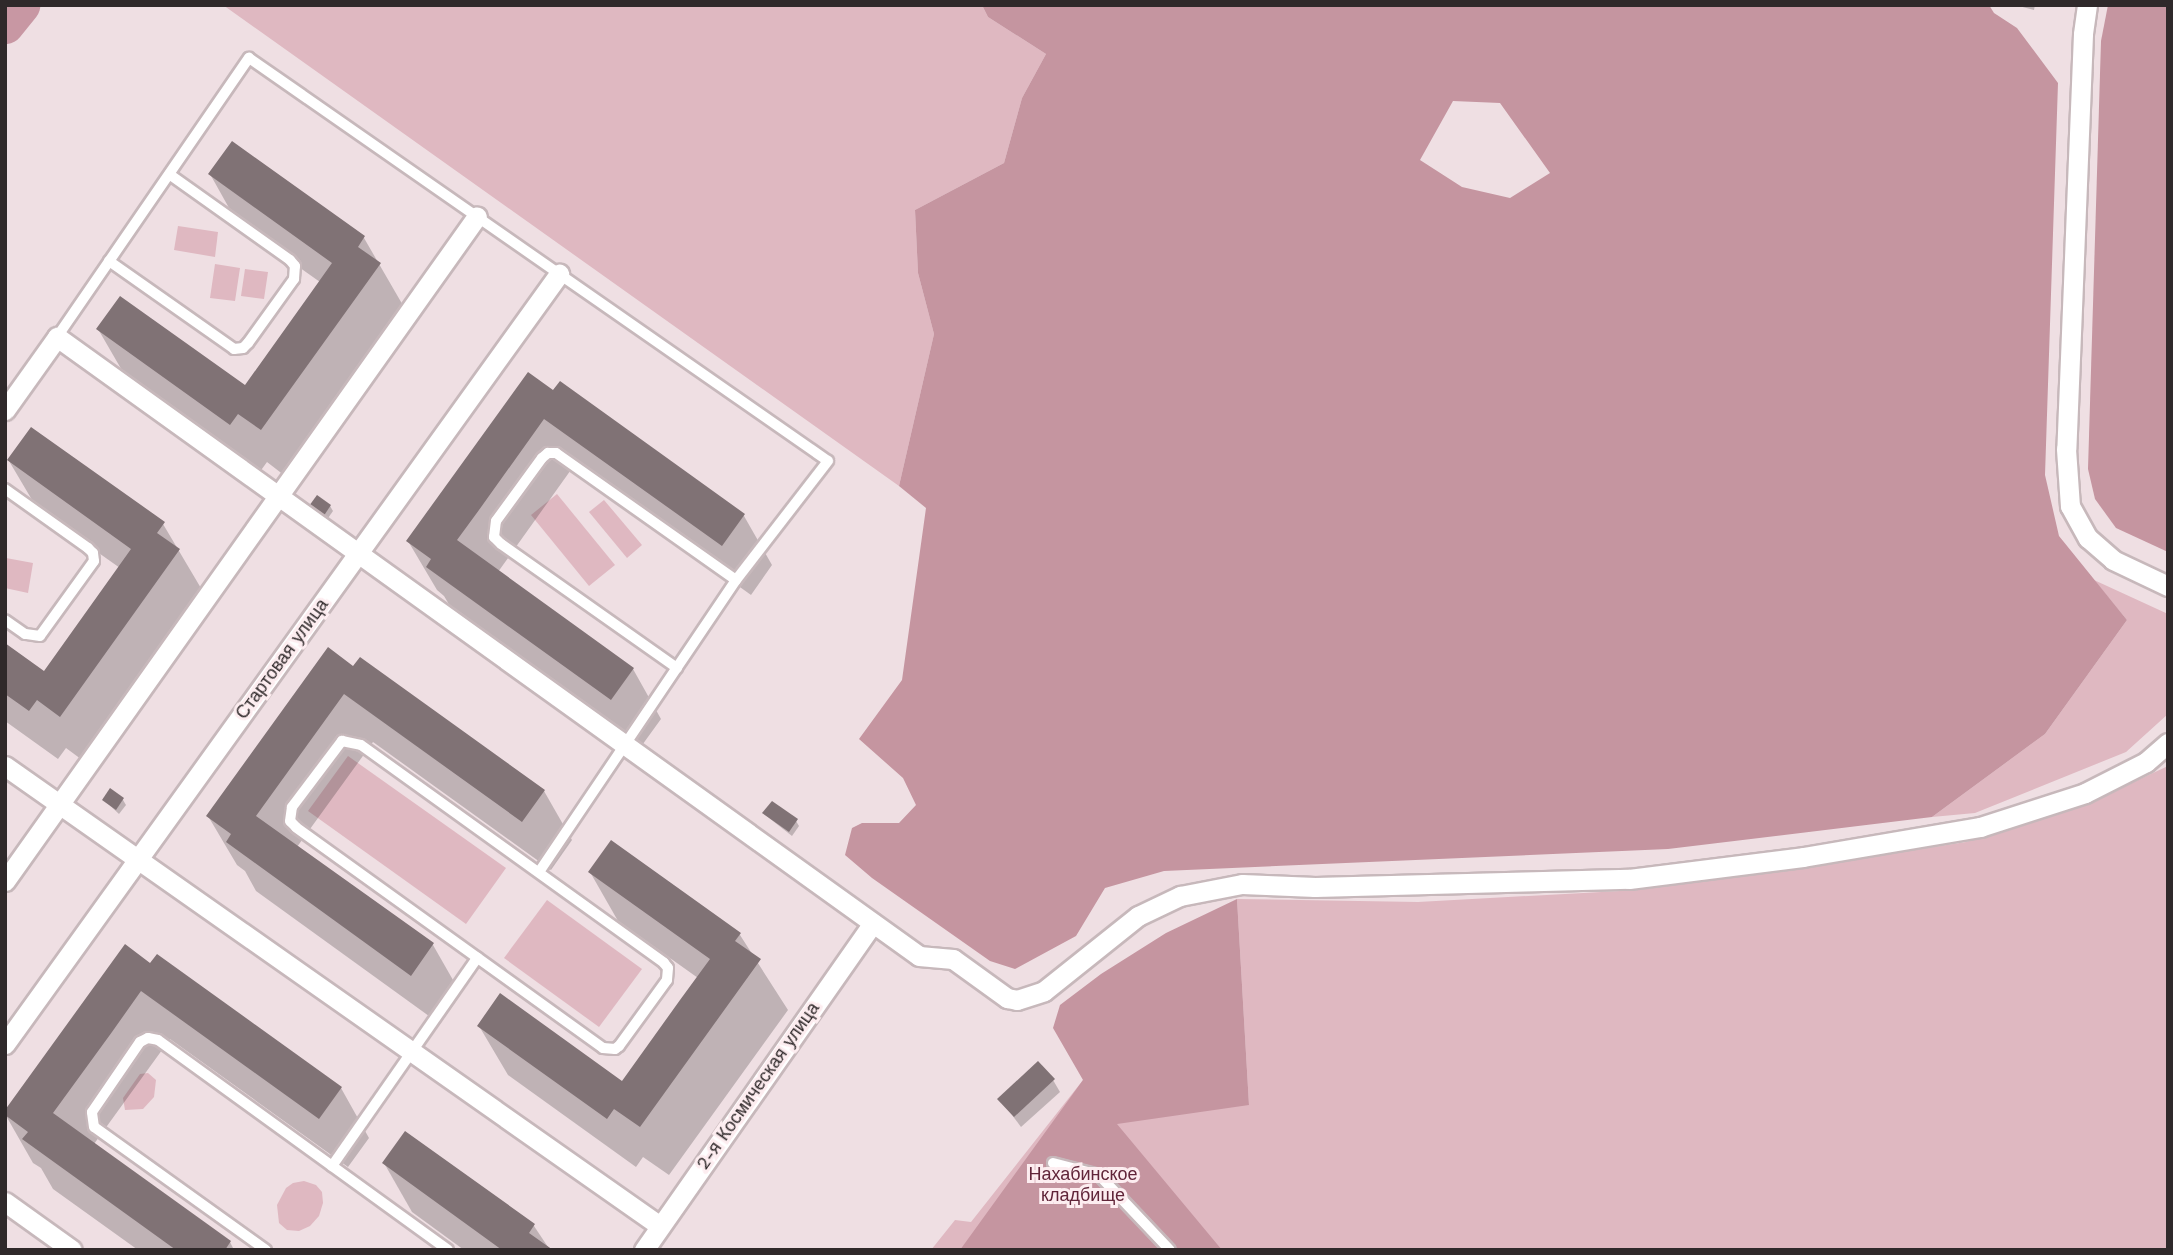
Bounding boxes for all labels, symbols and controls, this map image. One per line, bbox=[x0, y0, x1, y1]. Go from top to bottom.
street label: Стартовая улица bbox=[231, 595, 333, 723]
street label: 2-я Космическая улица bbox=[692, 998, 824, 1174]
park label: Нахабинское кладбище bbox=[1028, 1164, 1138, 1206]

